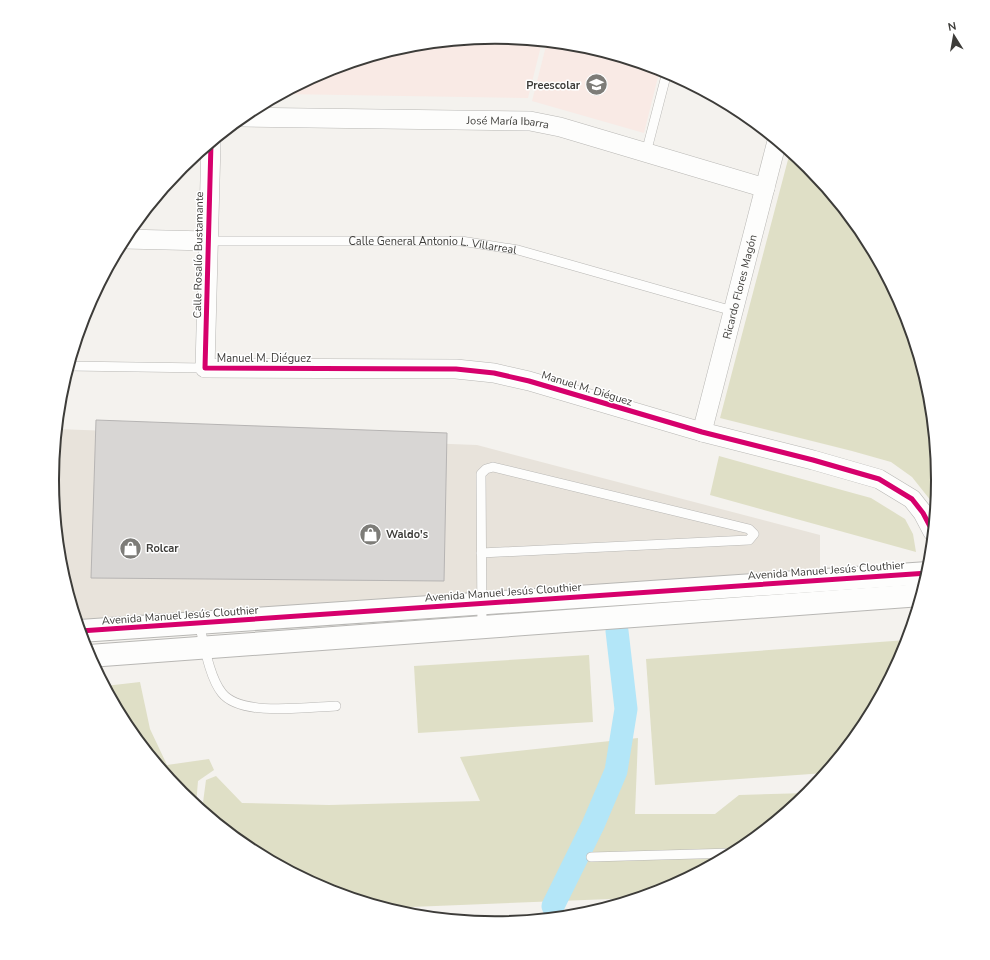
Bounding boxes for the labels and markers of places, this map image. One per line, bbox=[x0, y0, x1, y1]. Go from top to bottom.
school or university icon: Preescolar bbox=[583, 72, 609, 98]
place label: Preescolar bbox=[526, 78, 581, 93]
shop icon: Waldo's bbox=[358, 521, 384, 547]
place label: Waldo's bbox=[386, 527, 428, 542]
shop icon: Rolcar bbox=[118, 535, 144, 561]
place label: Rolcar bbox=[146, 541, 179, 556]

